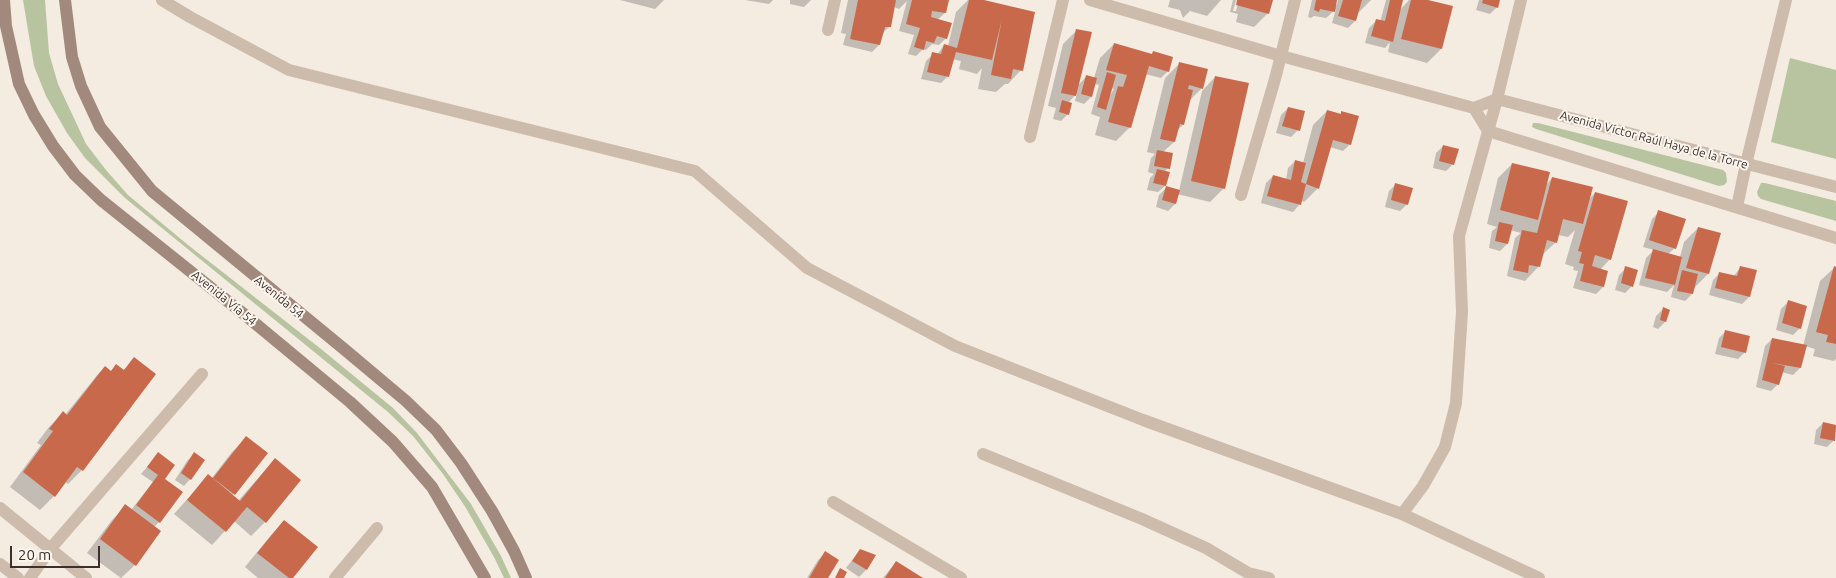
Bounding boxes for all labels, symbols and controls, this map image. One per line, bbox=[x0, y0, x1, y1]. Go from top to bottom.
street label: Avenida Víctor Raúl Haya de la Torre bbox=[1558, 108, 1750, 172]
street label: Avenida Vía 54 bbox=[189, 267, 259, 329]
street label: Avenida 54 bbox=[251, 273, 307, 321]
scale bar bbox=[12, 536, 102, 568]
text: 20 m bbox=[18, 546, 51, 563]

